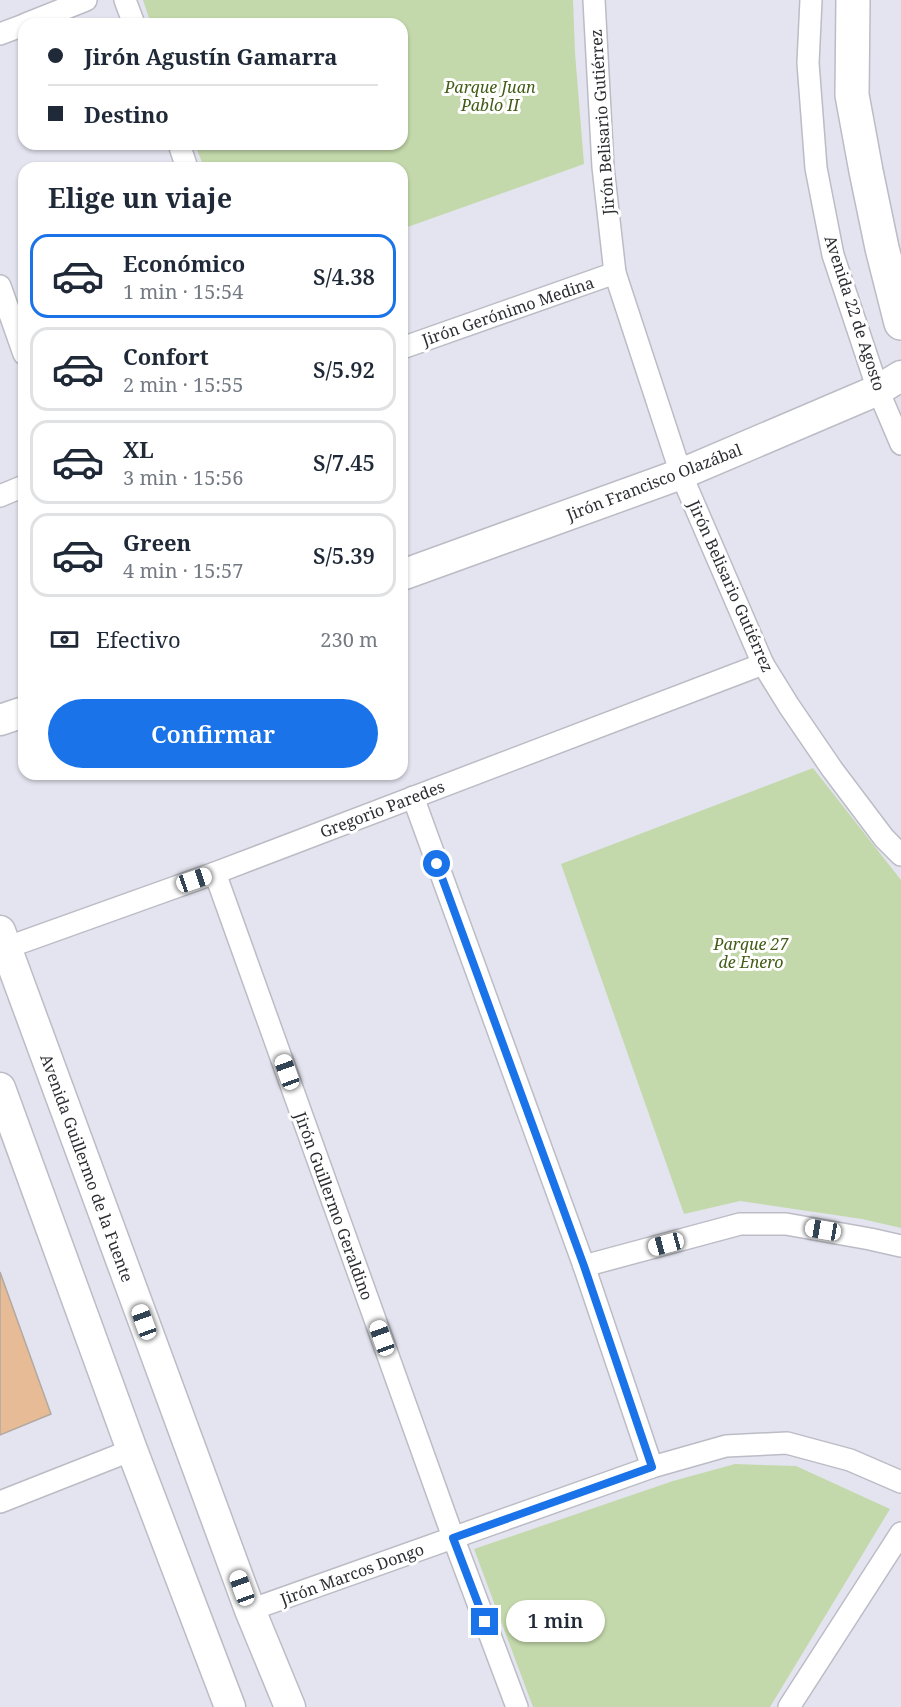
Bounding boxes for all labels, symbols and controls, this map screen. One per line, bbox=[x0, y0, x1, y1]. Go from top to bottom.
street label: Jirón Belisario Gutiérrez bbox=[585, 28, 620, 217]
text: Jirón Agustín Gamarra bbox=[84, 41, 337, 71]
park label: Parque Juan Pablo II bbox=[443, 76, 536, 116]
text: Destino bbox=[84, 99, 169, 129]
text: Elige un viaje bbox=[48, 179, 232, 216]
street label: Avenida 22 de Agosto bbox=[819, 233, 891, 393]
text: Económico bbox=[123, 248, 245, 278]
icon: car bbox=[51, 249, 105, 303]
text: S/4.38 bbox=[313, 261, 375, 291]
street label: Jirón Gerónimo Medina bbox=[418, 271, 597, 351]
text: 1 min · 15:54 bbox=[123, 278, 243, 305]
text: Confort bbox=[123, 341, 209, 371]
icon: car bbox=[51, 342, 105, 396]
text: S/5.92 bbox=[313, 354, 375, 384]
text: 2 min · 15:55 bbox=[123, 371, 243, 398]
text: XL bbox=[123, 434, 154, 464]
icon: car bbox=[51, 435, 105, 489]
street label: Jirón Francisco Olazábal bbox=[562, 438, 745, 526]
text: S/7.45 bbox=[313, 447, 375, 477]
text: 3 min · 15:56 bbox=[123, 464, 243, 491]
street label: Jirón Belisario Gutiérrez bbox=[683, 496, 779, 676]
text: Green bbox=[123, 527, 191, 557]
icon: car bbox=[51, 528, 105, 582]
text: S/5.39 bbox=[313, 540, 375, 570]
text: 4 min · 15:57 bbox=[123, 557, 243, 584]
icon: cash bbox=[48, 623, 81, 656]
text: Efectivo bbox=[96, 624, 181, 654]
text: 230 m bbox=[320, 626, 378, 653]
button: Confirmar bbox=[48, 699, 378, 768]
street label: Gregorio Paredes bbox=[317, 775, 447, 843]
route start bbox=[423, 850, 450, 877]
car bbox=[174, 866, 214, 894]
park label: Parque 27 de Enero bbox=[713, 933, 789, 973]
street label: Avenida Guillermo de la Fuente bbox=[35, 1051, 139, 1285]
car bbox=[272, 1052, 302, 1092]
street label: Jirón Guillermo Geraldino bbox=[289, 1108, 378, 1303]
car bbox=[804, 1218, 842, 1242]
car bbox=[646, 1231, 686, 1257]
car bbox=[129, 1302, 159, 1342]
car bbox=[367, 1318, 397, 1358]
street label: Jirón Marcos Dongo bbox=[276, 1538, 427, 1611]
car bbox=[227, 1568, 257, 1608]
callout: 1 min bbox=[506, 1601, 605, 1643]
text: 1 min bbox=[528, 1607, 583, 1634]
route end bbox=[471, 1608, 498, 1635]

